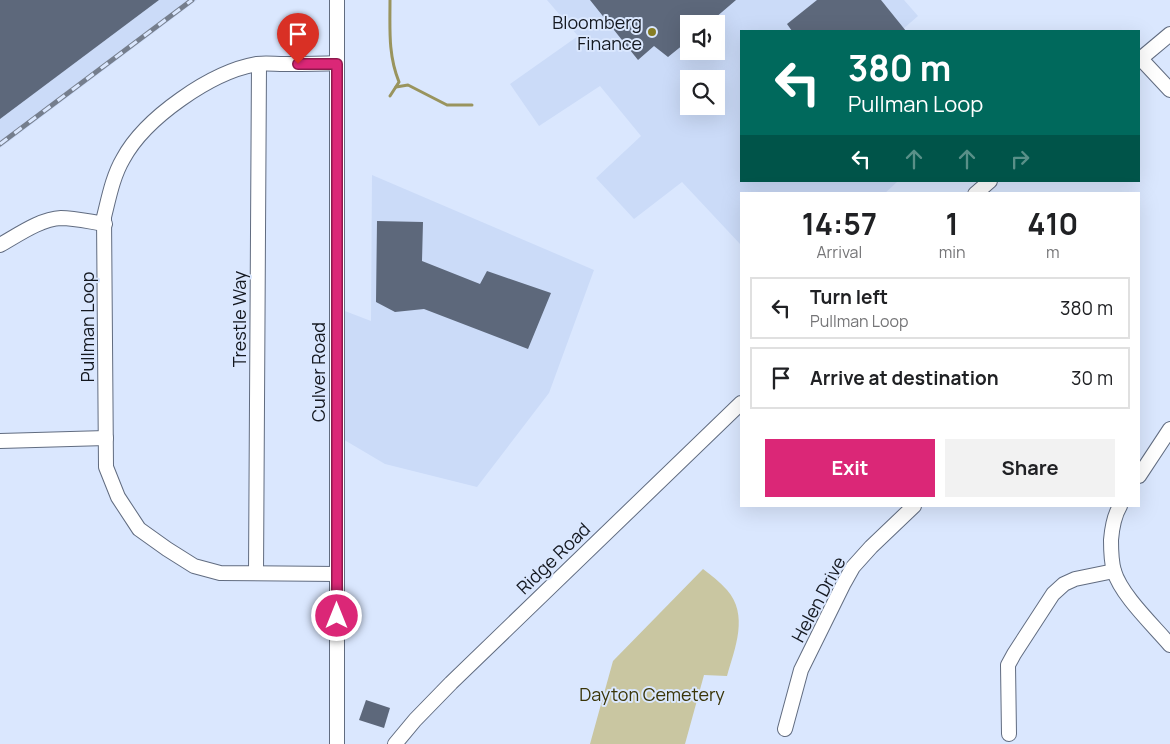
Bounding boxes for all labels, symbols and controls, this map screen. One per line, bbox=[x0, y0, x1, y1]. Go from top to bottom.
place label: Bloomberg Finance bbox=[552, 10, 642, 55]
pin bbox=[277, 13, 319, 64]
map controls bbox=[680, 15, 725, 115]
button: sound bbox=[680, 15, 725, 60]
icon: arrive bbox=[284, 20, 312, 48]
marker: Bloomberg Finance bbox=[646, 26, 658, 38]
text: 380 m bbox=[848, 44, 951, 92]
icon: left bbox=[765, 50, 830, 115]
button: search bbox=[680, 70, 725, 115]
text: Pullman Loop bbox=[848, 89, 983, 119]
icon: left bbox=[847, 145, 875, 173]
icon: ahead bbox=[900, 145, 928, 173]
icon: ahead bbox=[953, 145, 981, 173]
icon: right bbox=[1006, 145, 1034, 173]
text: 14:57 bbox=[802, 203, 877, 244]
text: 1 bbox=[945, 203, 959, 244]
text: 410 bbox=[1027, 203, 1078, 244]
text: Arrival bbox=[816, 241, 862, 263]
text: min bbox=[939, 241, 965, 263]
text: m bbox=[1046, 241, 1060, 263]
street label: Trestle Way bbox=[227, 270, 251, 367]
street label: Pullman Loop bbox=[75, 272, 99, 382]
text: Turn left bbox=[810, 284, 888, 310]
icon: left bbox=[767, 294, 795, 322]
text: 380 m bbox=[1060, 295, 1113, 321]
text: Pullman Loop bbox=[810, 310, 908, 332]
street label: Culver Road bbox=[306, 322, 330, 422]
icon: arrive bbox=[767, 364, 795, 392]
text: Arrive at destination bbox=[810, 365, 999, 391]
text: 30 m bbox=[1071, 365, 1113, 391]
button: Exit bbox=[765, 439, 935, 497]
button: Share bbox=[945, 439, 1115, 497]
street label: Ridge Road bbox=[511, 517, 595, 599]
street label: Helen Drive bbox=[785, 552, 851, 646]
position arrow bbox=[310, 589, 362, 641]
park label: Dayton Cemetery bbox=[579, 682, 725, 706]

